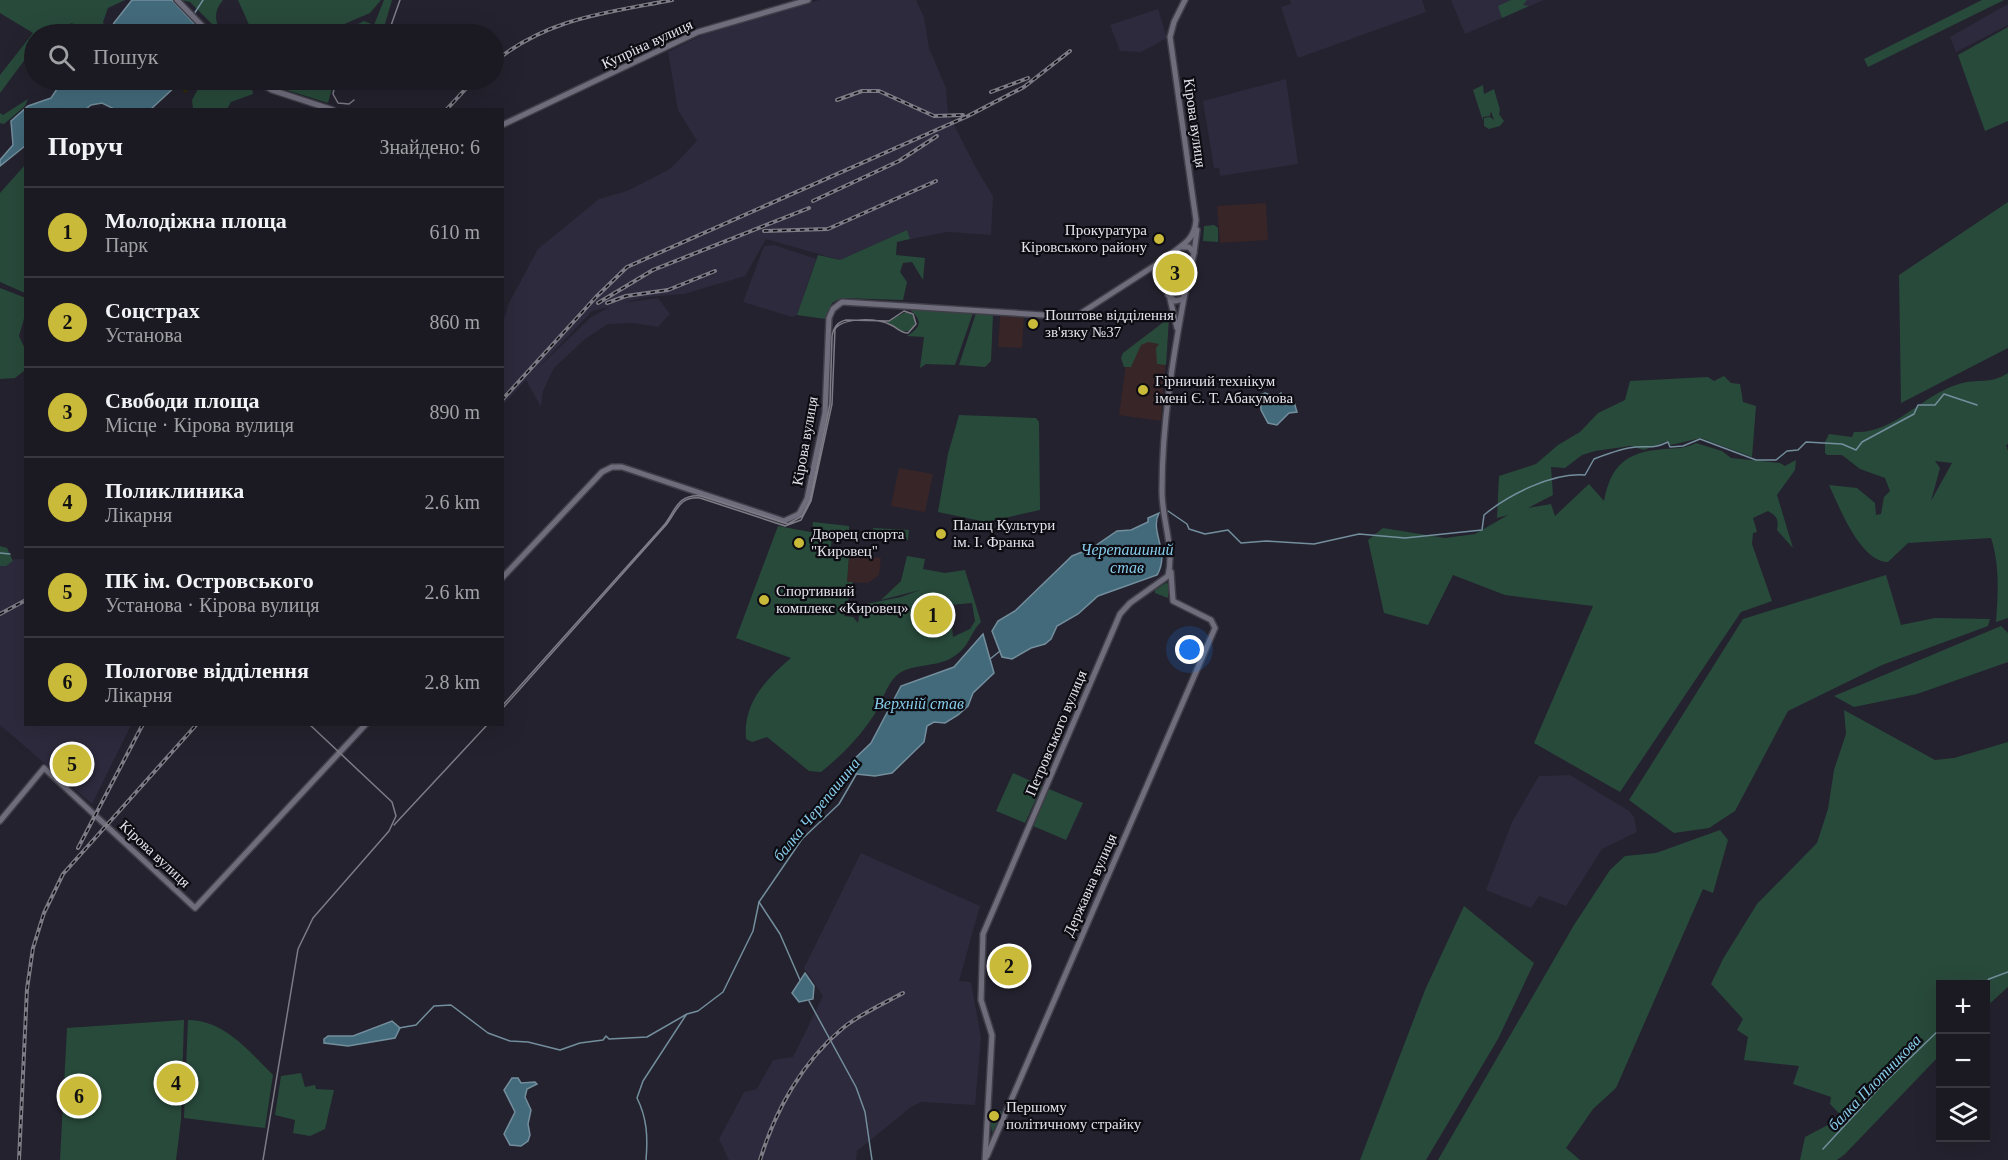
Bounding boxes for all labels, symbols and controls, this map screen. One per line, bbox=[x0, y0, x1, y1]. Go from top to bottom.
street label: Купріна вулиця bbox=[599, 16, 695, 72]
search box bbox=[24, 24, 504, 90]
icon: search bbox=[45, 41, 78, 74]
text: Пошук bbox=[93, 44, 159, 69]
street label: Кірова вулиця bbox=[1181, 77, 1209, 169]
text: Поруч bbox=[48, 132, 123, 161]
text: Знайдено: 6 bbox=[379, 136, 480, 158]
text: Молодіжна площа bbox=[105, 208, 287, 233]
text: 1 bbox=[63, 221, 73, 243]
text: 610 m bbox=[429, 221, 480, 243]
place label: Прокуратура Кіровського району bbox=[1021, 222, 1147, 255]
marker: Прокуратура Кіровського району bbox=[1152, 232, 1166, 246]
text: Парк bbox=[105, 234, 148, 256]
pin: 3 bbox=[1156, 250, 1194, 296]
text: Соцстрах bbox=[105, 298, 200, 323]
place label: Поштове відділення зв'язку №37 bbox=[1045, 307, 1174, 340]
text: 2 bbox=[63, 311, 73, 333]
text: 860 m bbox=[429, 311, 480, 333]
marker: Поштове відділення зв'язку №37 bbox=[1026, 317, 1040, 331]
text: Установа bbox=[105, 324, 182, 346]
place label: Гірничий технікум імені Є. Т. Абакумова bbox=[1155, 373, 1293, 406]
marker: Гірничий технікум імені Є. Т. Абакумова bbox=[1136, 383, 1150, 397]
text: Свободи площа bbox=[105, 388, 260, 413]
street label: Кірова вулиця bbox=[789, 395, 821, 487]
text: 3 bbox=[63, 401, 73, 423]
text: 890 m bbox=[429, 401, 480, 423]
text: Місце · Кірова вулиця bbox=[105, 414, 294, 436]
text: Поликлиника bbox=[105, 478, 244, 503]
text: 4 bbox=[63, 491, 73, 513]
text: 2.6 km bbox=[424, 491, 480, 513]
text: Лікарня bbox=[105, 504, 172, 526]
place label: Палац Культури ім. І. Франка bbox=[953, 517, 1055, 550]
place label: Дворец спорта "Кировец" bbox=[811, 526, 905, 559]
marker: Палац Культури ім. І. Франка bbox=[934, 527, 948, 541]
marker: Дворец спорта "Кировец" bbox=[792, 536, 806, 550]
water label: Черепашиний став bbox=[1080, 541, 1174, 576]
text: ПК ім. Островського bbox=[105, 568, 314, 593]
text: 5 bbox=[63, 581, 73, 603]
text: 2.6 km bbox=[424, 581, 480, 603]
place label: Cпортивний комплекс «Кировец» bbox=[776, 583, 908, 616]
pin: 1 bbox=[914, 592, 952, 638]
marker: Cпортивний комплекс «Кировец» bbox=[757, 593, 771, 607]
text: Установа · Кірова вулиця bbox=[105, 594, 319, 616]
your location bbox=[1175, 635, 1204, 664]
text: Пологове відділення bbox=[105, 658, 309, 683]
street label: Петровського вулиця bbox=[1022, 668, 1090, 798]
text: 6 bbox=[63, 671, 73, 693]
text: 2.8 km bbox=[424, 671, 480, 693]
text: Лікарня bbox=[105, 684, 172, 706]
water label: Верхній став bbox=[874, 695, 964, 713]
pin: 5 bbox=[52, 742, 92, 786]
water label: балка Черепашина bbox=[770, 754, 864, 865]
street label: Кірова вулиця bbox=[117, 817, 194, 891]
street label: Державна вулиця bbox=[1060, 831, 1120, 939]
pin: 2 bbox=[990, 944, 1028, 988]
map controls bbox=[1936, 980, 1990, 1142]
button: + bbox=[1936, 980, 1990, 1034]
water label: балка Плотникова bbox=[1824, 1031, 1924, 1134]
button: − bbox=[1936, 1034, 1990, 1088]
pin: 4 bbox=[156, 1060, 195, 1106]
pin: 6 bbox=[60, 1074, 98, 1118]
button: layers bbox=[1936, 1088, 1990, 1142]
place label: Першому політичному страйку bbox=[1006, 1099, 1142, 1132]
marker: Першому політичному страйку bbox=[987, 1109, 1001, 1123]

